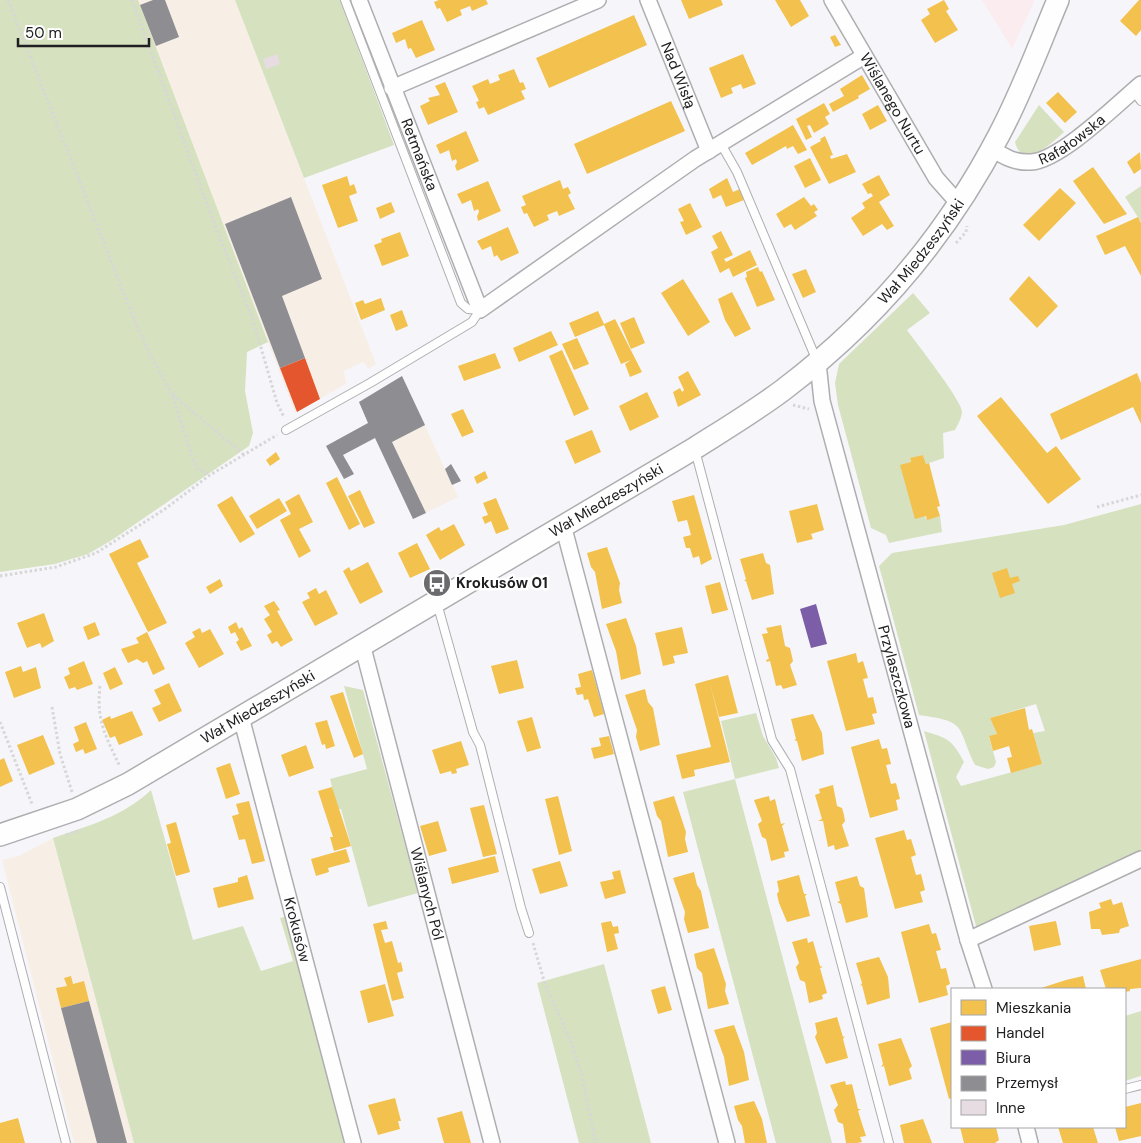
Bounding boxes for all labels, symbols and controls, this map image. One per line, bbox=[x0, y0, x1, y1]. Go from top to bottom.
scale bar bbox=[18, 15, 149, 47]
text: 50 m bbox=[25, 23, 62, 43]
street label: Nad Wisłą bbox=[656, 39, 701, 111]
street label: Wiślanego Nurtu bbox=[855, 49, 930, 158]
street label: Rafałowska bbox=[1036, 110, 1109, 170]
street label: Retmańska bbox=[396, 116, 442, 194]
street label: Wał Miedzeszyński bbox=[873, 195, 969, 309]
street label: Wał Miedzeszyński bbox=[546, 459, 667, 542]
bus stop icon: Krokusów 01 bbox=[422, 568, 452, 598]
place label: Krokusów 01 bbox=[456, 573, 548, 593]
street label: Przylaszczkowa bbox=[873, 623, 920, 731]
street label: Wał Miedzeszyński bbox=[197, 665, 319, 749]
street label: Wiślanych Pól bbox=[405, 845, 449, 942]
street label: Krokusów bbox=[279, 895, 315, 965]
legend bbox=[951, 988, 1126, 1128]
text: Mieszkania bbox=[996, 998, 1071, 1018]
text: Handel bbox=[996, 1023, 1044, 1043]
text: Biura bbox=[996, 1048, 1031, 1068]
text: Przemysł bbox=[996, 1073, 1058, 1093]
text: Inne bbox=[996, 1098, 1025, 1118]

